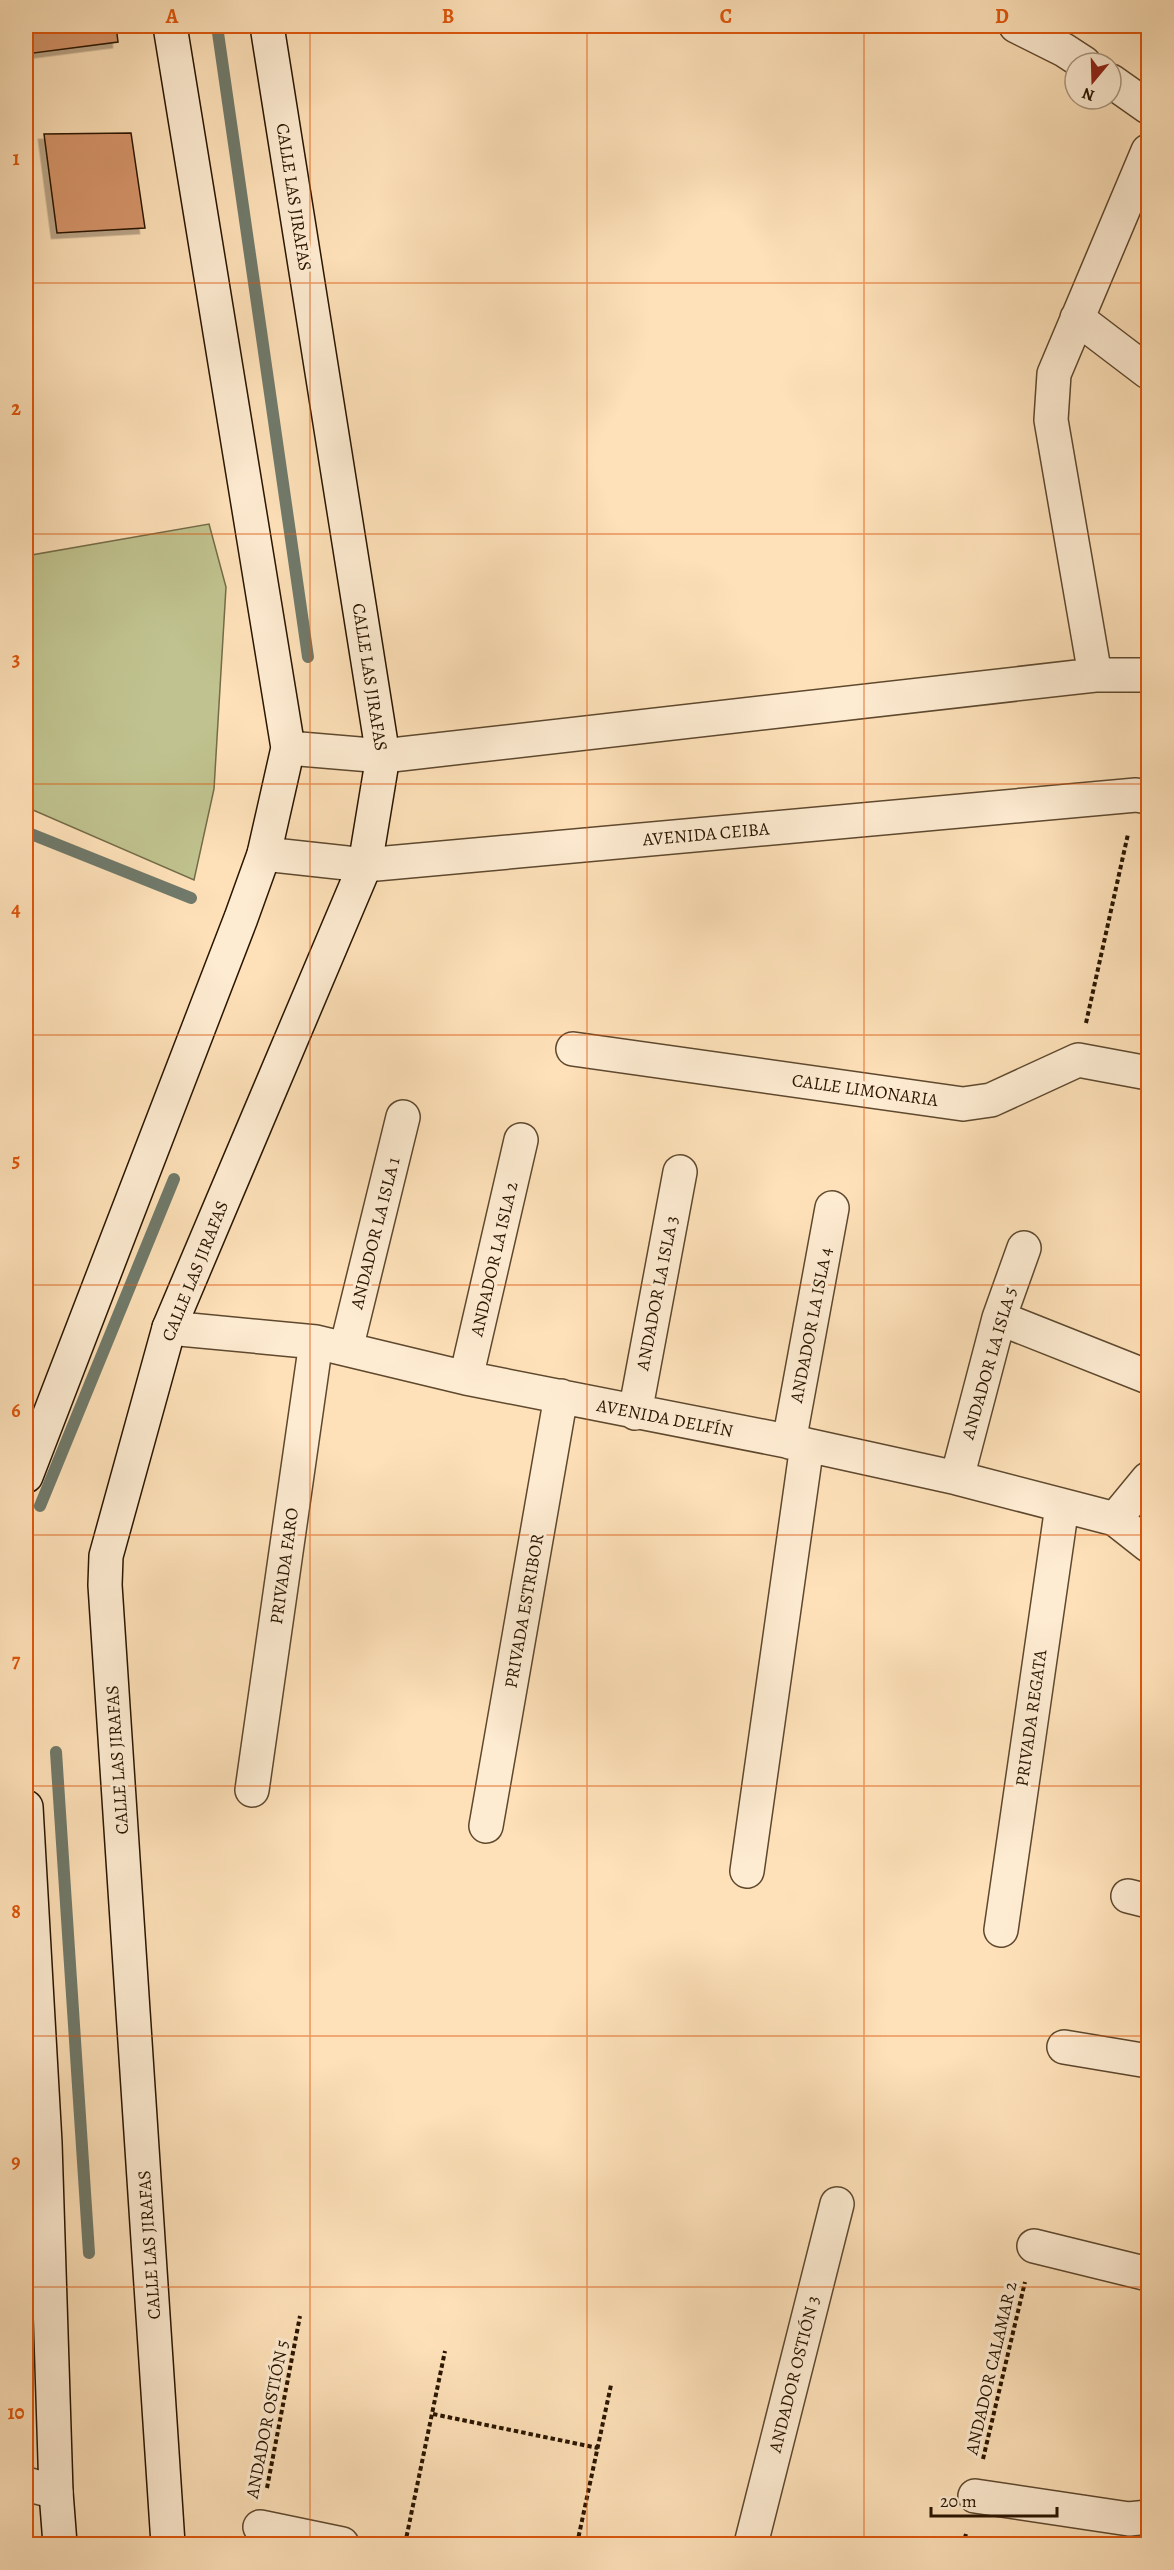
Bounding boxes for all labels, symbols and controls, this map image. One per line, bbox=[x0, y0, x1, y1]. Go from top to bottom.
text: A bbox=[165, 3, 179, 30]
text: B bbox=[442, 3, 454, 30]
text: C bbox=[720, 3, 732, 30]
text: D bbox=[995, 3, 1009, 30]
north arrow bbox=[1063, 51, 1123, 111]
text: N bbox=[1079, 82, 1098, 107]
street label: CALLE LAS JIRAFAS bbox=[270, 121, 318, 273]
text: 1 bbox=[12, 145, 20, 172]
text: 2 bbox=[11, 395, 21, 422]
street label: CALLE LAS JIRAFAS bbox=[346, 601, 394, 753]
text: 3 bbox=[12, 646, 20, 673]
street label: AVENIDA CEIBA bbox=[641, 816, 771, 852]
text: 4 bbox=[11, 896, 21, 923]
street label: CALLE LIMONARIA bbox=[790, 1068, 940, 1112]
text: 5 bbox=[12, 1147, 20, 1174]
street label: ANDADOR LA ISLA 1 bbox=[344, 1155, 405, 1312]
street label: ANDADOR LA ISLA 2 bbox=[464, 1179, 524, 1340]
street label: CALLE LAS JIRAFAS bbox=[156, 1197, 234, 1345]
street label: ANDADOR LA ISLA 3 bbox=[630, 1214, 684, 1373]
street label: ANDADOR LA ISLA 4 bbox=[784, 1245, 838, 1406]
street label: ANDADOR LA ISLA 5 bbox=[956, 1284, 1022, 1443]
street label: AVENIDA DELFÍN bbox=[594, 1393, 735, 1443]
text: 6 bbox=[11, 1397, 21, 1424]
street label: PRIVADA FARO bbox=[264, 1506, 304, 1626]
street label: PRIVADA ESTRIBOR bbox=[499, 1532, 549, 1690]
text: 7 bbox=[12, 1647, 21, 1674]
street label: PRIVADA REGATA bbox=[1010, 1648, 1053, 1788]
street label: CALLE LAS JIRAFAS bbox=[100, 1685, 134, 1835]
text: 8 bbox=[11, 1898, 21, 1925]
text: 9 bbox=[11, 2148, 21, 2175]
street label: CALLE LAS JIRAFAS bbox=[132, 2170, 166, 2320]
street label: ANDADOR CALAMAR 2 bbox=[959, 2279, 1023, 2458]
street label: ANDADOR OSTIÓN 3 bbox=[763, 2293, 825, 2456]
street label: ANDADOR OSTIÓN 5 bbox=[240, 2338, 294, 2501]
text: 10 bbox=[7, 2399, 25, 2426]
scale bar bbox=[931, 2480, 1057, 2518]
text: 20 m bbox=[940, 2489, 977, 2513]

